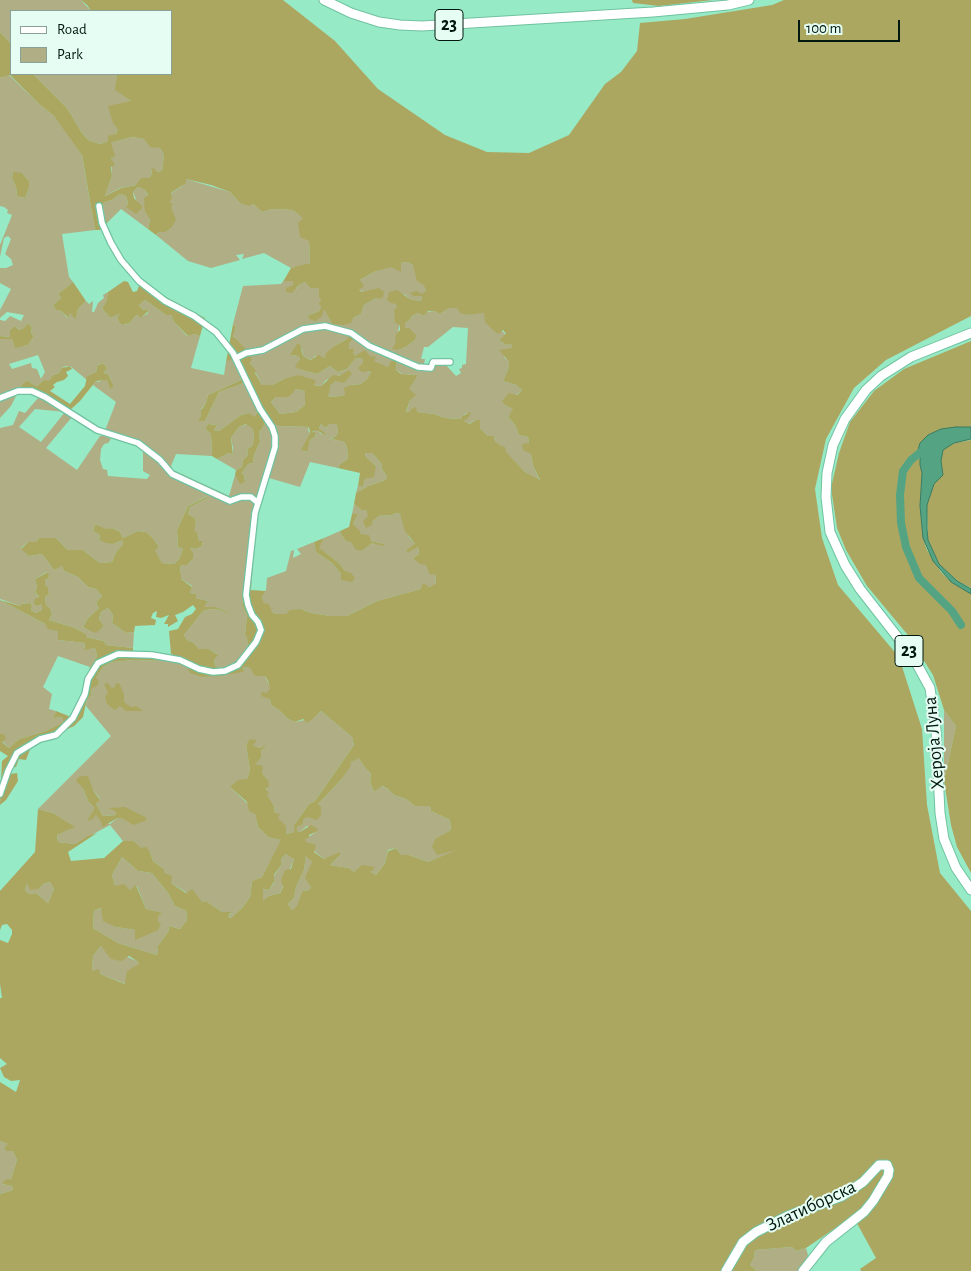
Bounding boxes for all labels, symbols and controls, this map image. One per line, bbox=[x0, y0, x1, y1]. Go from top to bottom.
legend bbox=[10, 10, 172, 75]
road number: 23 bbox=[435, 10, 463, 40]
scale bar bbox=[801, 10, 904, 42]
text: 100 m bbox=[806, 21, 841, 36]
text: Road bbox=[57, 22, 87, 37]
text: Park bbox=[57, 47, 83, 62]
road number: 23 bbox=[895, 636, 923, 666]
street label: Хероја Луна bbox=[919, 696, 949, 790]
street label: Златиборска bbox=[762, 1175, 860, 1237]

